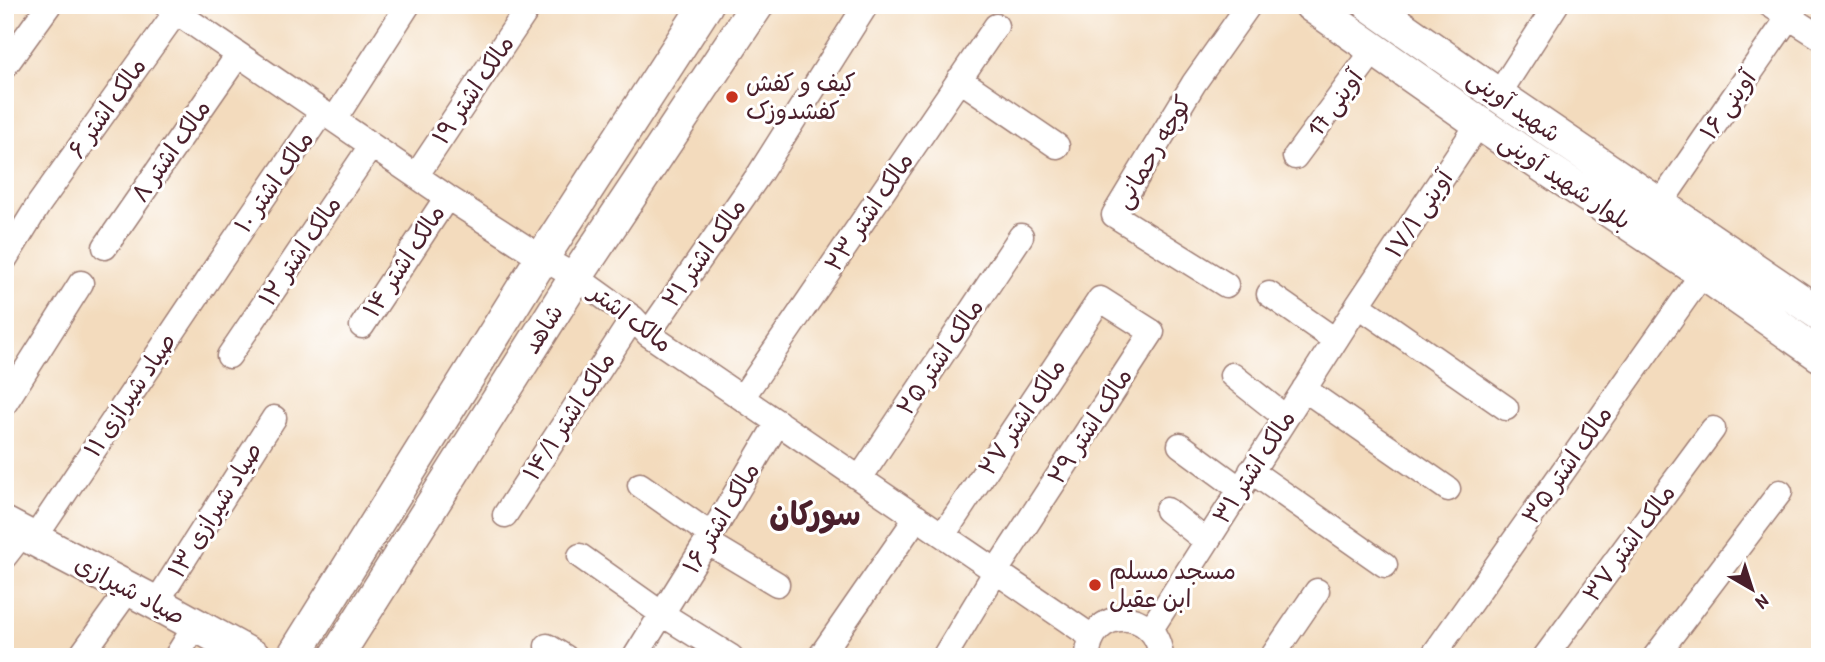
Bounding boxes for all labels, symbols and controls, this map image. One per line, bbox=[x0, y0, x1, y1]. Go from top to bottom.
street label: مالک اشتر ۱۹ bbox=[424, 29, 520, 150]
street label: مالک اشتر ۶ bbox=[60, 51, 152, 164]
street label: شهید آوینی bbox=[1462, 61, 1567, 149]
street label: آوینی 17 bbox=[1299, 62, 1370, 142]
street label: ۱۶ آوینی bbox=[1692, 62, 1763, 146]
place label: کیف و کفش کفشدوزک bbox=[746, 66, 856, 126]
marker: کیف و کفش کفشدوزک bbox=[724, 89, 740, 105]
street label: کوچه رحمانی bbox=[1106, 89, 1198, 214]
street label: مالک اشتر ۸ bbox=[123, 93, 217, 208]
street label: مالک اشتر ۱۰ bbox=[226, 124, 320, 239]
street label: بلوار شهید آوینی bbox=[1493, 124, 1638, 236]
street label: مالک اشتر ۲۳ bbox=[817, 146, 920, 277]
street label: آوینی ۱۷/۱ bbox=[1377, 162, 1460, 264]
street label: مالک اشتر ۱۲ bbox=[251, 189, 348, 312]
street label: مالک اشتر ۲۱ bbox=[654, 192, 752, 313]
street label: مالک اشتر ۱۴ bbox=[355, 198, 451, 323]
street label: مالک اشتر bbox=[582, 274, 679, 359]
street label: مالک اشتر ۲۵ bbox=[888, 292, 990, 421]
street label: شاهد bbox=[515, 298, 570, 359]
street label: صیاد شیرازی ۱۱ bbox=[76, 326, 183, 463]
street label: مالک اشتر ۱۴/۱ bbox=[515, 345, 622, 486]
street label: مالک اشتر ۲۷ bbox=[970, 352, 1072, 481]
street label: مالک اشتر ۲۹ bbox=[1040, 361, 1139, 490]
street label: مالک اشتر ۳۵ bbox=[1514, 399, 1619, 530]
street label: مالک اشتر ۳۱ bbox=[1204, 403, 1302, 530]
street label: صیاد شیرازی ۱۳ bbox=[160, 436, 269, 583]
street label: مالک اشتر ۱۶ bbox=[674, 456, 766, 579]
street label: مالک اشتر ۳۷ bbox=[1575, 477, 1682, 608]
district label: سورکان bbox=[769, 492, 861, 535]
street label: صیاد شیرازی bbox=[70, 547, 191, 632]
place label: مسجد مسلم ابن عقیل bbox=[1109, 554, 1236, 614]
north arrow bbox=[1716, 554, 1786, 624]
marker: مسجد مسلم ابن عقیل bbox=[1087, 577, 1103, 593]
text: N bbox=[1751, 589, 1775, 615]

